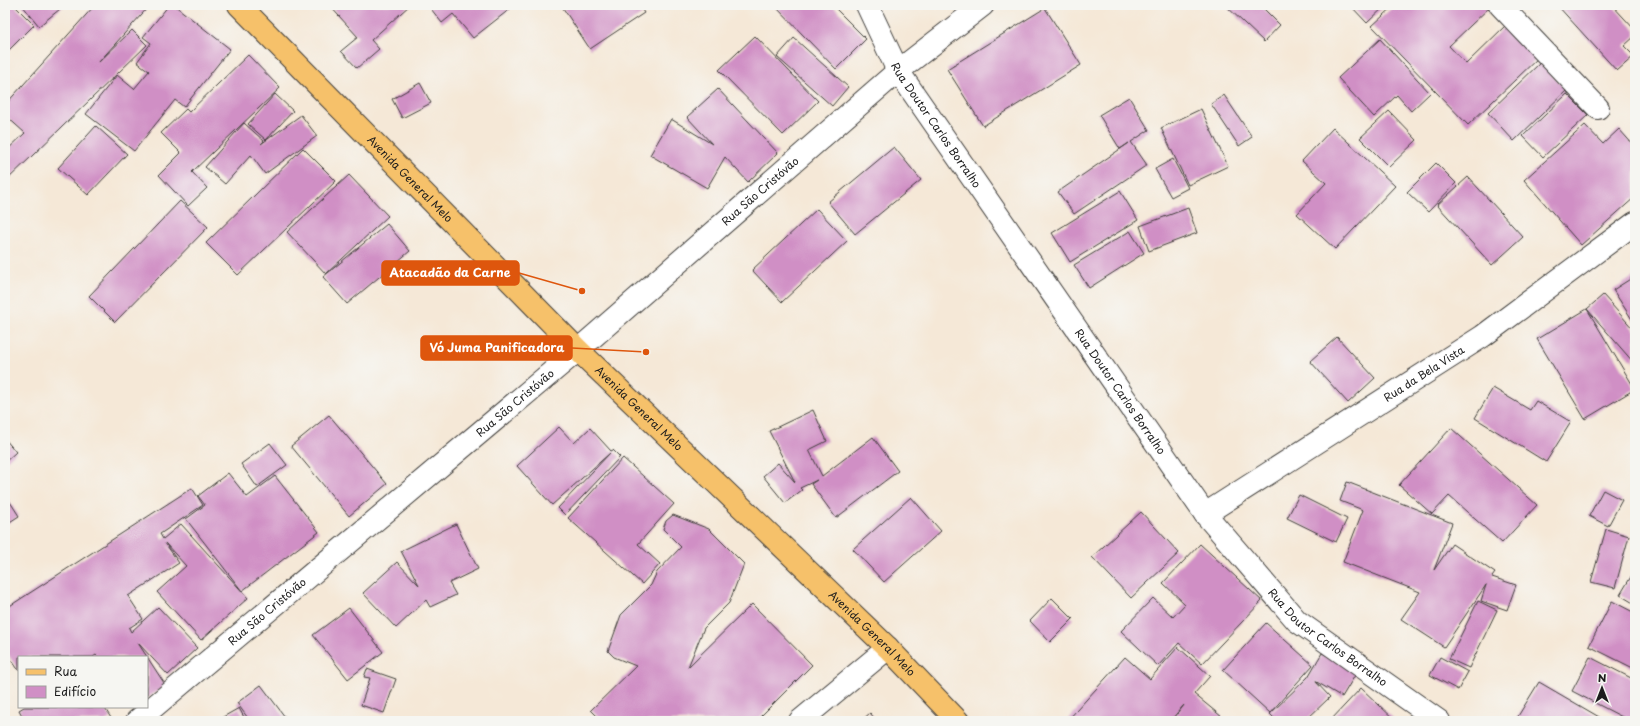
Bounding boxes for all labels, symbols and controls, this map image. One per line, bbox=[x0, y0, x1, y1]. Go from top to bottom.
street label: Rua Doutor Carlos Borralho bbox=[887, 59, 986, 191]
street label: Avenida General Melo bbox=[364, 131, 457, 226]
street label: Rua São Cristóvão bbox=[717, 152, 802, 229]
callout: Atacadão da Carne bbox=[382, 261, 519, 285]
text: Atacadão da Carne bbox=[390, 263, 511, 281]
street label: Rua Doutor Carlos Borralho bbox=[1071, 325, 1170, 458]
callout: Vó Juma Panificadora bbox=[421, 336, 572, 360]
text: Vó Juma Panificadora bbox=[430, 338, 565, 356]
street label: Rua da Bela Vista bbox=[1380, 341, 1468, 406]
street label: Avenida General Melo bbox=[591, 362, 687, 454]
street label: Rua São Cristóvão bbox=[472, 365, 558, 441]
street label: Rua São Cristóvão bbox=[224, 573, 310, 649]
street label: Rua Doutor Carlos Borralho bbox=[1264, 584, 1391, 690]
street label: Avenida General Melo bbox=[825, 586, 920, 680]
legend bbox=[18, 656, 148, 708]
text: Rua bbox=[54, 662, 78, 680]
north arrow bbox=[1582, 668, 1622, 708]
text: N bbox=[1598, 669, 1607, 686]
text: Edifício bbox=[54, 682, 96, 700]

